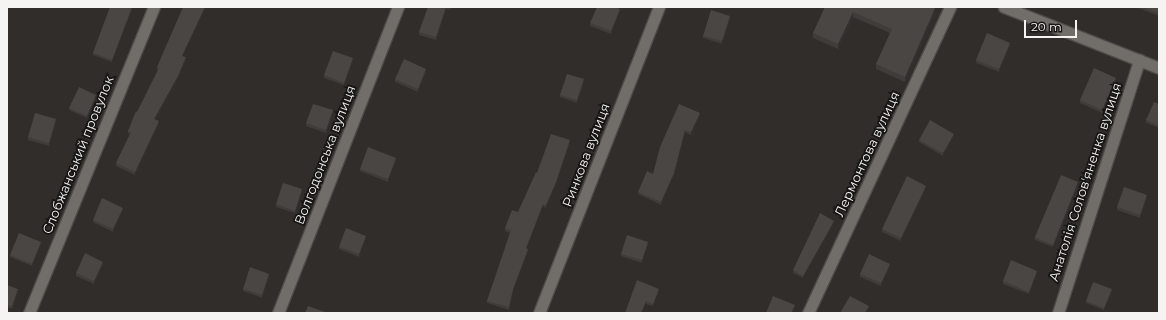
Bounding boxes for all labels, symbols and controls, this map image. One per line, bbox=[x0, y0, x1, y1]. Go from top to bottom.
scale bar bbox=[1026, 12, 1079, 38]
text: 20 m bbox=[1031, 19, 1062, 34]
street label: Слобжанський провулок bbox=[39, 74, 117, 236]
street label: Анатолія Солов'яненка вулиця bbox=[1045, 81, 1125, 283]
street label: Волгодонська вулиця bbox=[291, 83, 359, 227]
street label: Лермонтова вулиця bbox=[831, 89, 903, 219]
street label: Ринкова вулиця bbox=[559, 101, 613, 209]

